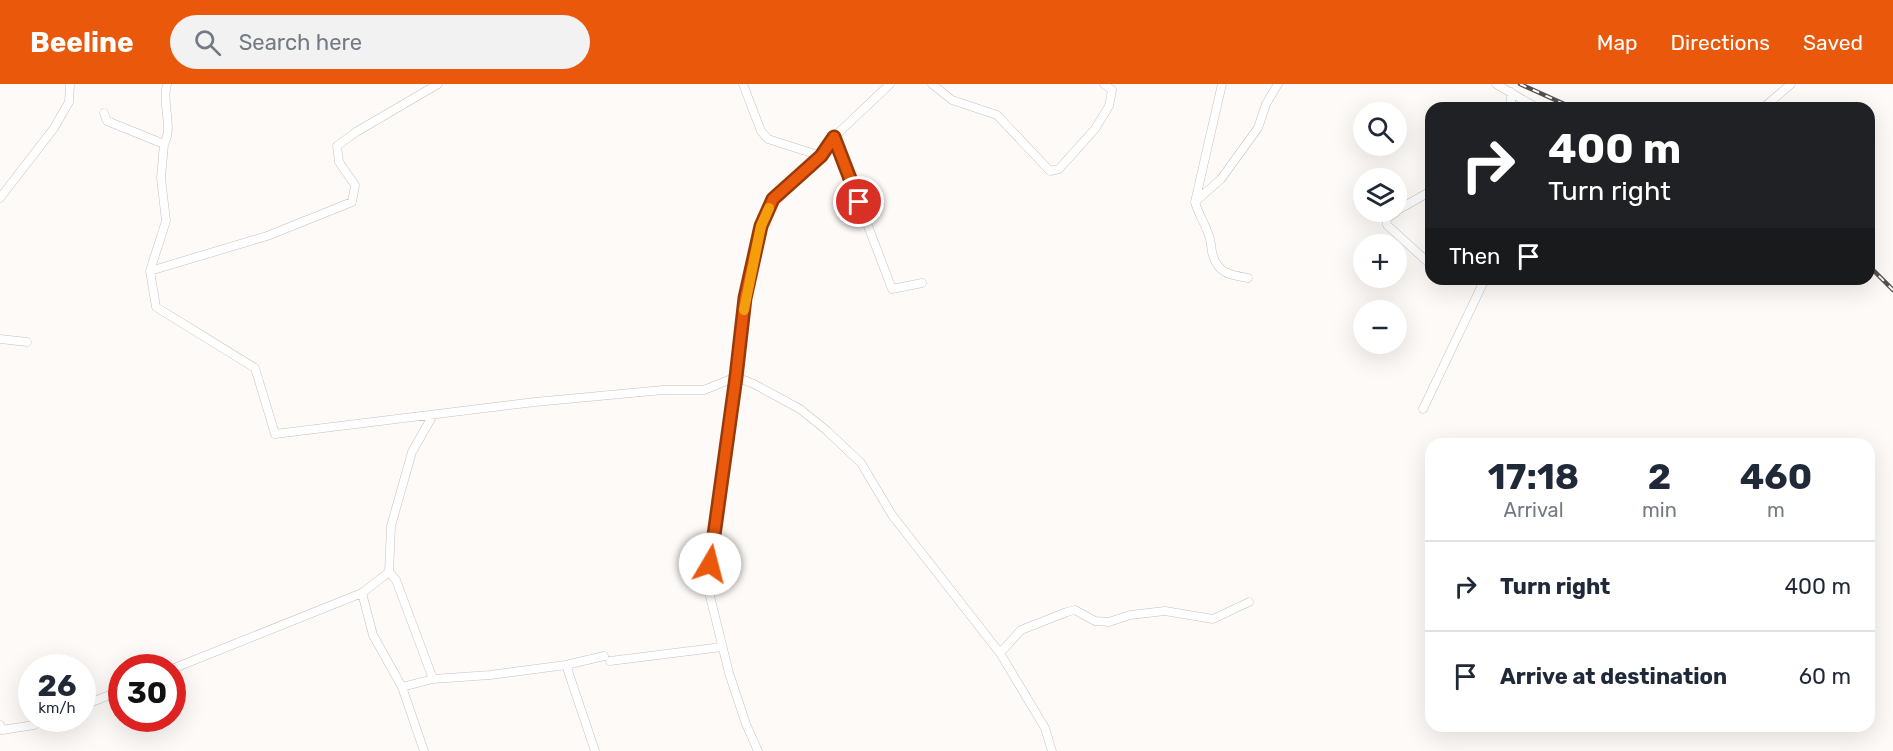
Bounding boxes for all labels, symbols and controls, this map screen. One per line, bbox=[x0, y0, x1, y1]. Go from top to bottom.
search box bbox=[170, 15, 590, 69]
text: Beeline bbox=[30, 26, 134, 59]
icon: search bbox=[191, 26, 224, 59]
text: Search here bbox=[239, 29, 362, 56]
text: Map bbox=[1597, 30, 1638, 55]
text: Directions bbox=[1671, 30, 1770, 55]
text: Saved bbox=[1803, 30, 1863, 55]
map controls bbox=[1353, 102, 1407, 354]
button: search bbox=[1353, 102, 1407, 156]
text: 400 m bbox=[1548, 124, 1681, 174]
icon: right bbox=[1449, 126, 1527, 204]
button: layers bbox=[1353, 168, 1407, 222]
text: Turn right bbox=[1548, 175, 1671, 207]
pin bbox=[833, 176, 884, 227]
icon: arrive bbox=[842, 185, 875, 218]
button: + bbox=[1353, 234, 1407, 288]
icon: arrive bbox=[1512, 240, 1545, 273]
text: Then bbox=[1449, 243, 1500, 270]
button: − bbox=[1353, 300, 1407, 354]
text: 17:18 bbox=[1488, 455, 1579, 498]
text: 2 bbox=[1648, 455, 1671, 498]
text: 460 bbox=[1740, 455, 1812, 498]
text: Arrival bbox=[1503, 498, 1564, 522]
text: min bbox=[1642, 498, 1677, 522]
text: m bbox=[1767, 498, 1785, 522]
position arrow bbox=[678, 532, 742, 596]
icon: right bbox=[1449, 570, 1482, 603]
text: Turn right bbox=[1500, 573, 1610, 600]
text: 400 m bbox=[1784, 573, 1851, 600]
speed limit sign: 30 bbox=[108, 654, 186, 732]
icon: arrive bbox=[1449, 660, 1482, 693]
text: Arrive at destination bbox=[1500, 663, 1727, 690]
text: 60 m bbox=[1799, 663, 1851, 690]
text: 26 bbox=[37, 668, 77, 704]
text: km/h bbox=[38, 699, 76, 717]

